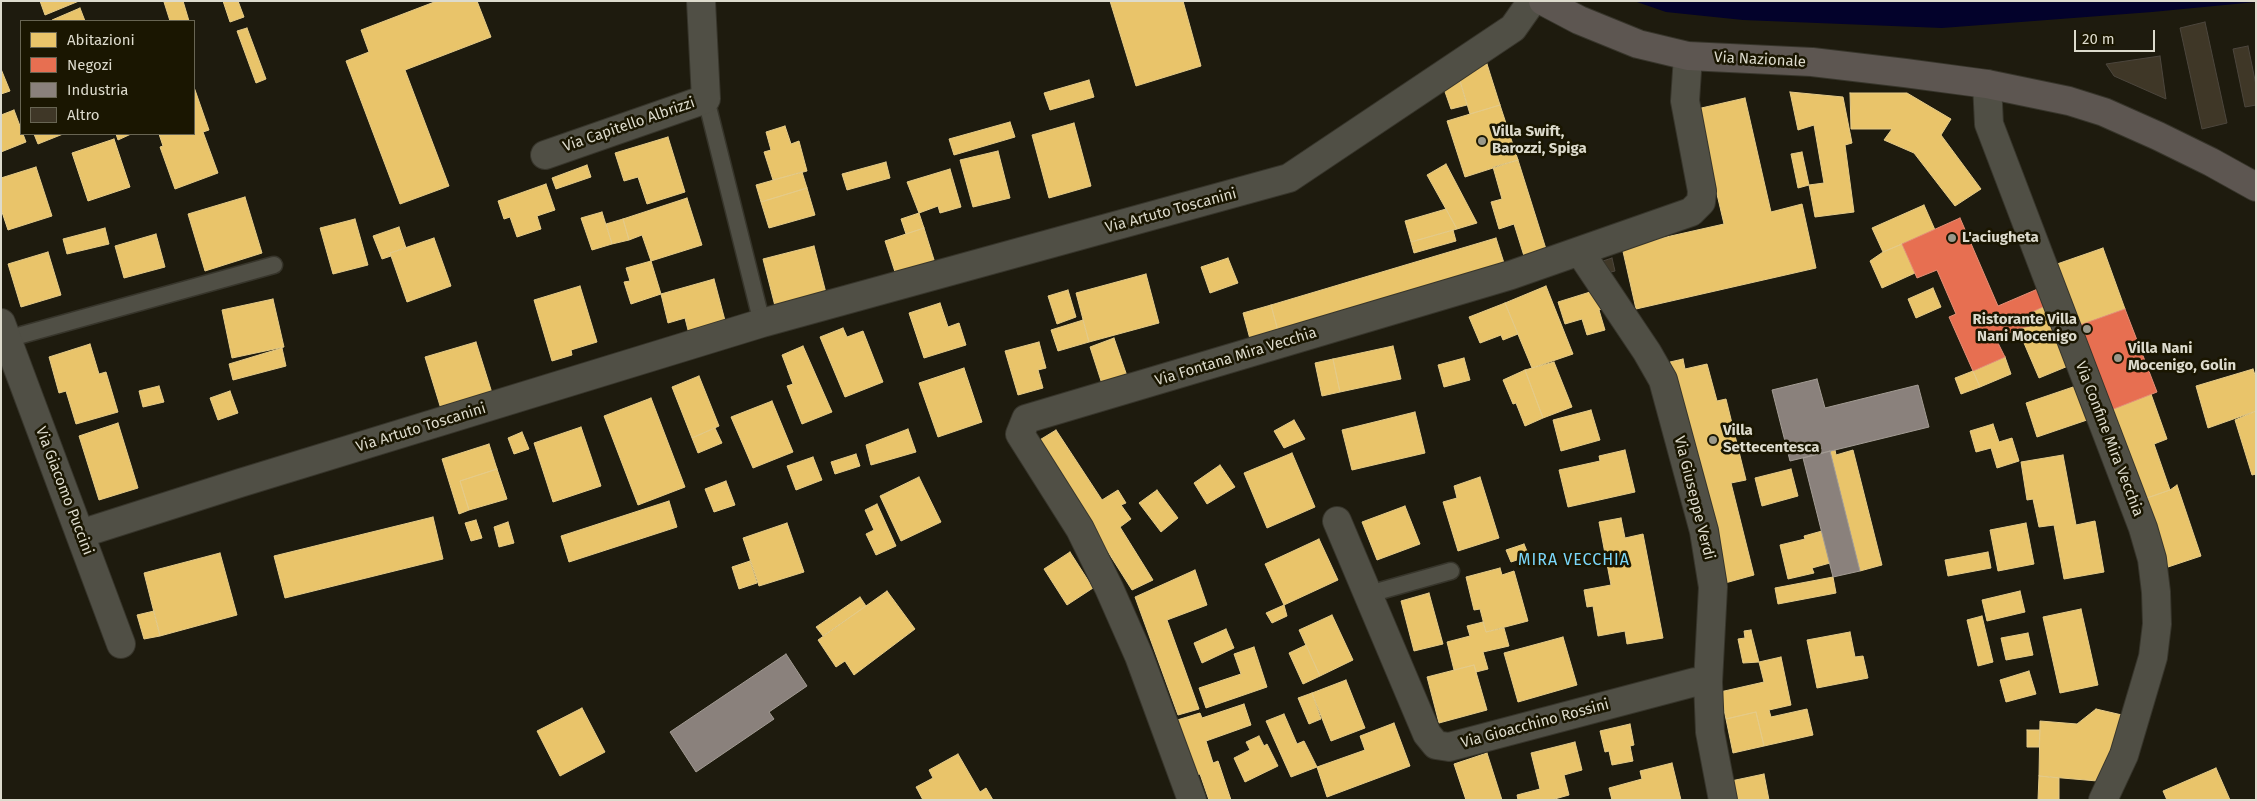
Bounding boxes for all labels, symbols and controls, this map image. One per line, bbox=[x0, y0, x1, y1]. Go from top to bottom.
legend bbox=[20, 20, 195, 135]
scale bar bbox=[2077, 20, 2158, 52]
text: 20 m bbox=[2082, 30, 2115, 48]
text: Abitazioni bbox=[67, 31, 135, 49]
street label: Via Nazionale bbox=[1714, 49, 1806, 71]
text: Negozi bbox=[67, 56, 112, 74]
text: Industria bbox=[67, 81, 129, 99]
street label: Via Capitello Albrizzi bbox=[561, 94, 697, 156]
text: Altro bbox=[67, 106, 100, 124]
place label: Villa Swift, Barozzi, Spiga bbox=[1492, 123, 1587, 158]
marker: Villa Swift, Barozzi, Spiga bbox=[1476, 135, 1488, 147]
street label: Via Artuto Toscanini bbox=[1103, 185, 1239, 237]
place label: L'aciugheta bbox=[1962, 229, 2039, 247]
marker: L'aciugheta bbox=[1946, 232, 1958, 244]
place label: Ristorante Villa Nani Mocenigo bbox=[1972, 311, 2077, 346]
marker: Ristorante Villa Nani Mocenigo bbox=[2081, 323, 2093, 335]
street label: Via Fontana Mira Vecchia bbox=[1153, 324, 1319, 390]
place label: Villa Nani Mocenigo, Golin bbox=[2128, 340, 2236, 375]
marker: Villa Nani Mocenigo, Golin bbox=[2112, 352, 2124, 364]
street label: Via Confine Mira Vecchia bbox=[2071, 359, 2147, 519]
street label: Via Artuto Toscanini bbox=[354, 400, 488, 456]
place label: Villa Settecentesca bbox=[1723, 422, 1820, 457]
street label: Via Giacomo Puccini bbox=[31, 424, 97, 558]
street label: Via Giuseppe Verdi bbox=[1670, 434, 1718, 562]
marker: Villa Settecentesca bbox=[1707, 434, 1719, 446]
district label: MIRA VECCHIA bbox=[1517, 551, 1631, 571]
street label: Via Gioacchino Rossini bbox=[1459, 696, 1611, 752]

